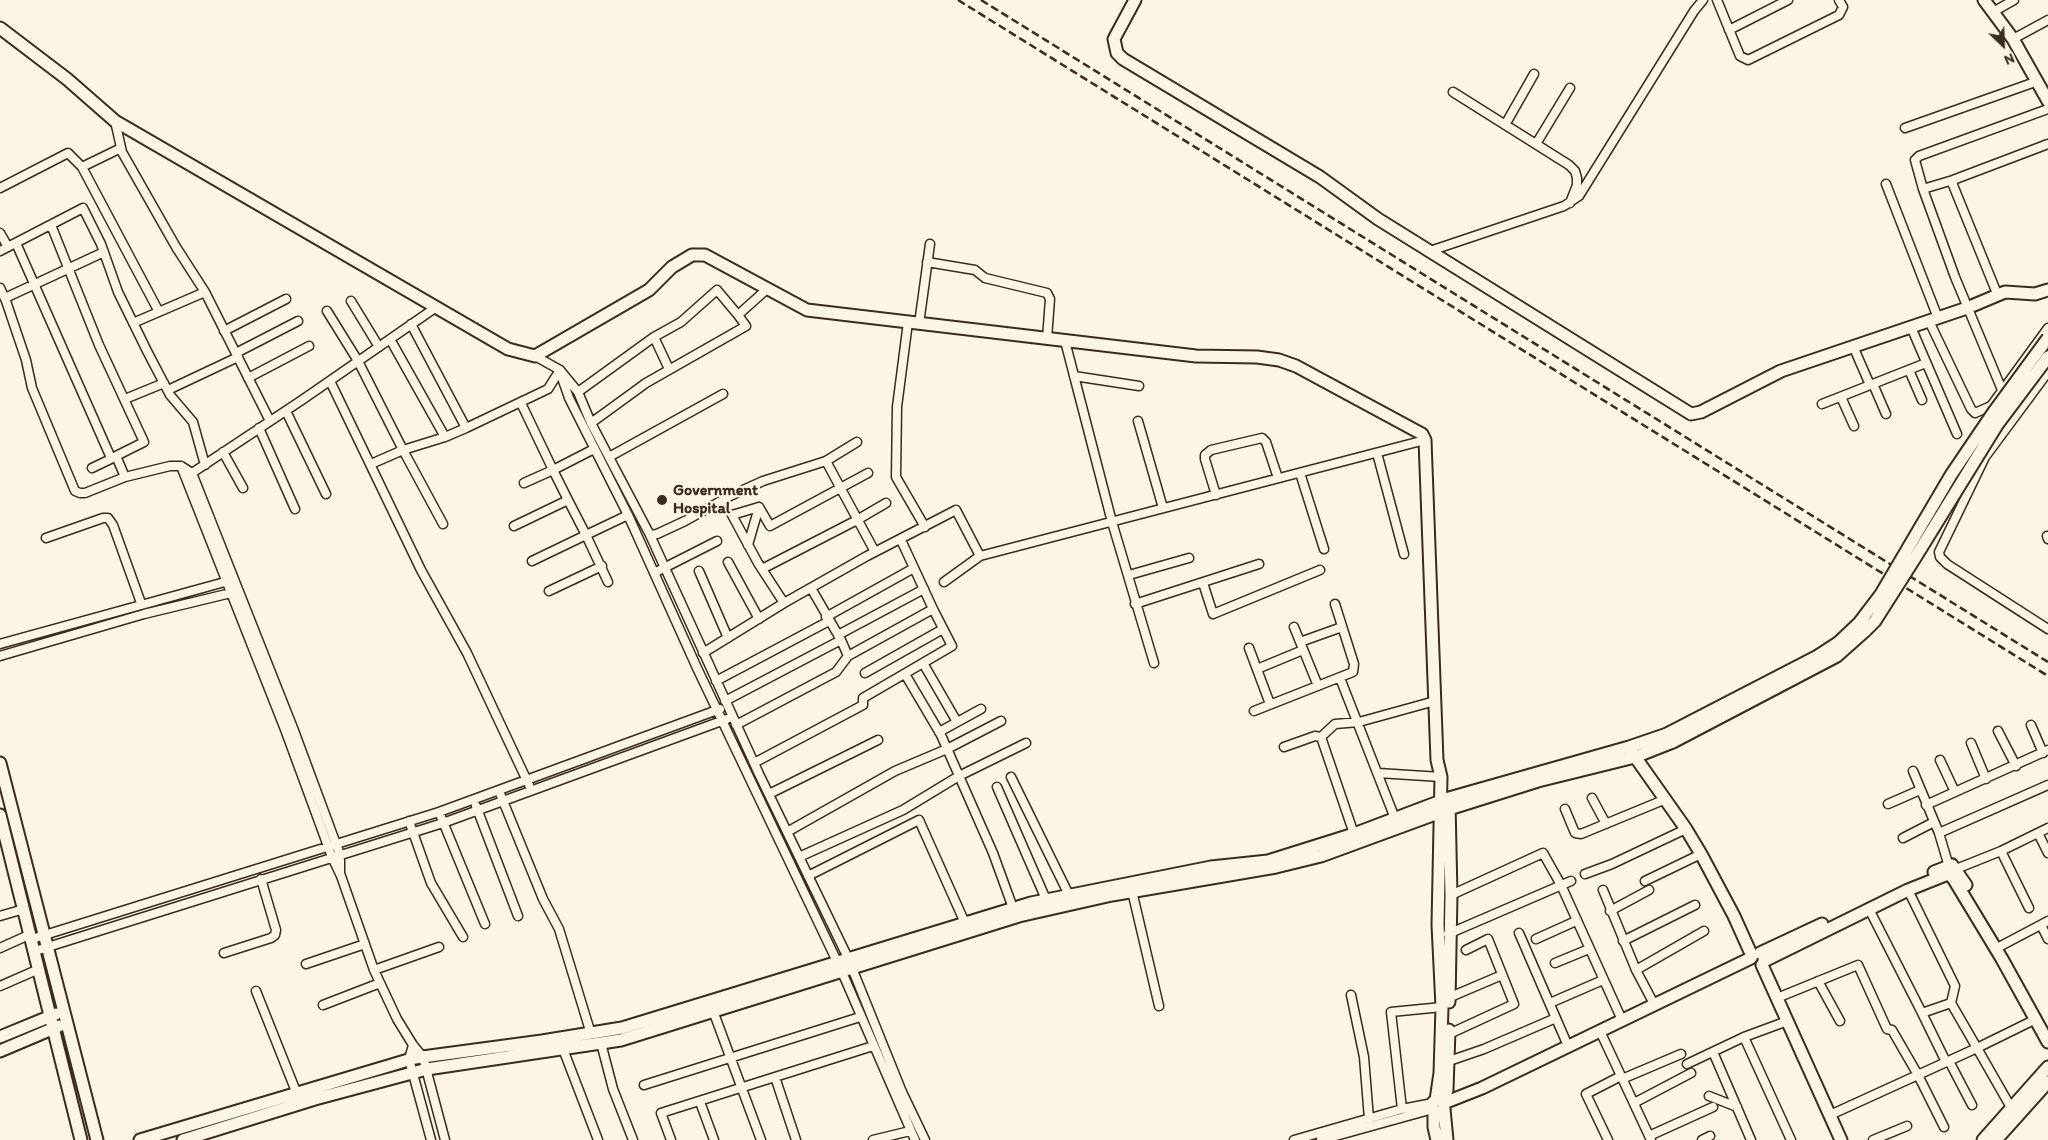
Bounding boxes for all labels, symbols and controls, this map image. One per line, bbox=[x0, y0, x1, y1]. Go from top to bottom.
north arrow bbox=[1978, 20, 2028, 70]
text: N bbox=[2002, 49, 2017, 69]
place label: Government Hospital bbox=[673, 481, 758, 519]
marker: Government Hospital bbox=[655, 493, 669, 507]

